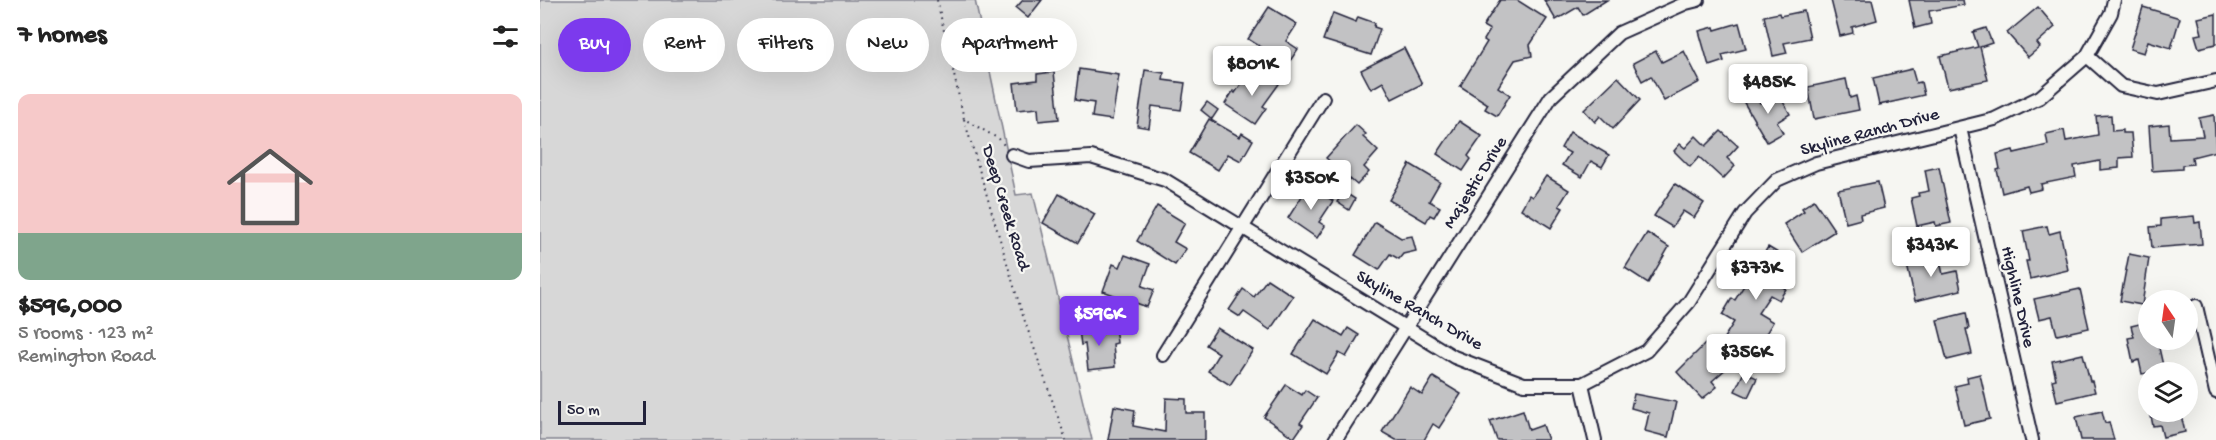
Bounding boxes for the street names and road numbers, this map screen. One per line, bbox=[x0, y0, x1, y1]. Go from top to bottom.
street label: Skyline Ranch Drive bbox=[1798, 104, 1942, 162]
street label: Majestic Drive bbox=[1439, 133, 1513, 233]
street label: Deep Creek Road bbox=[976, 142, 1034, 274]
street label: Highline Drive bbox=[1995, 244, 2039, 350]
street label: Skyline Ranch Drive bbox=[1352, 266, 1487, 356]

